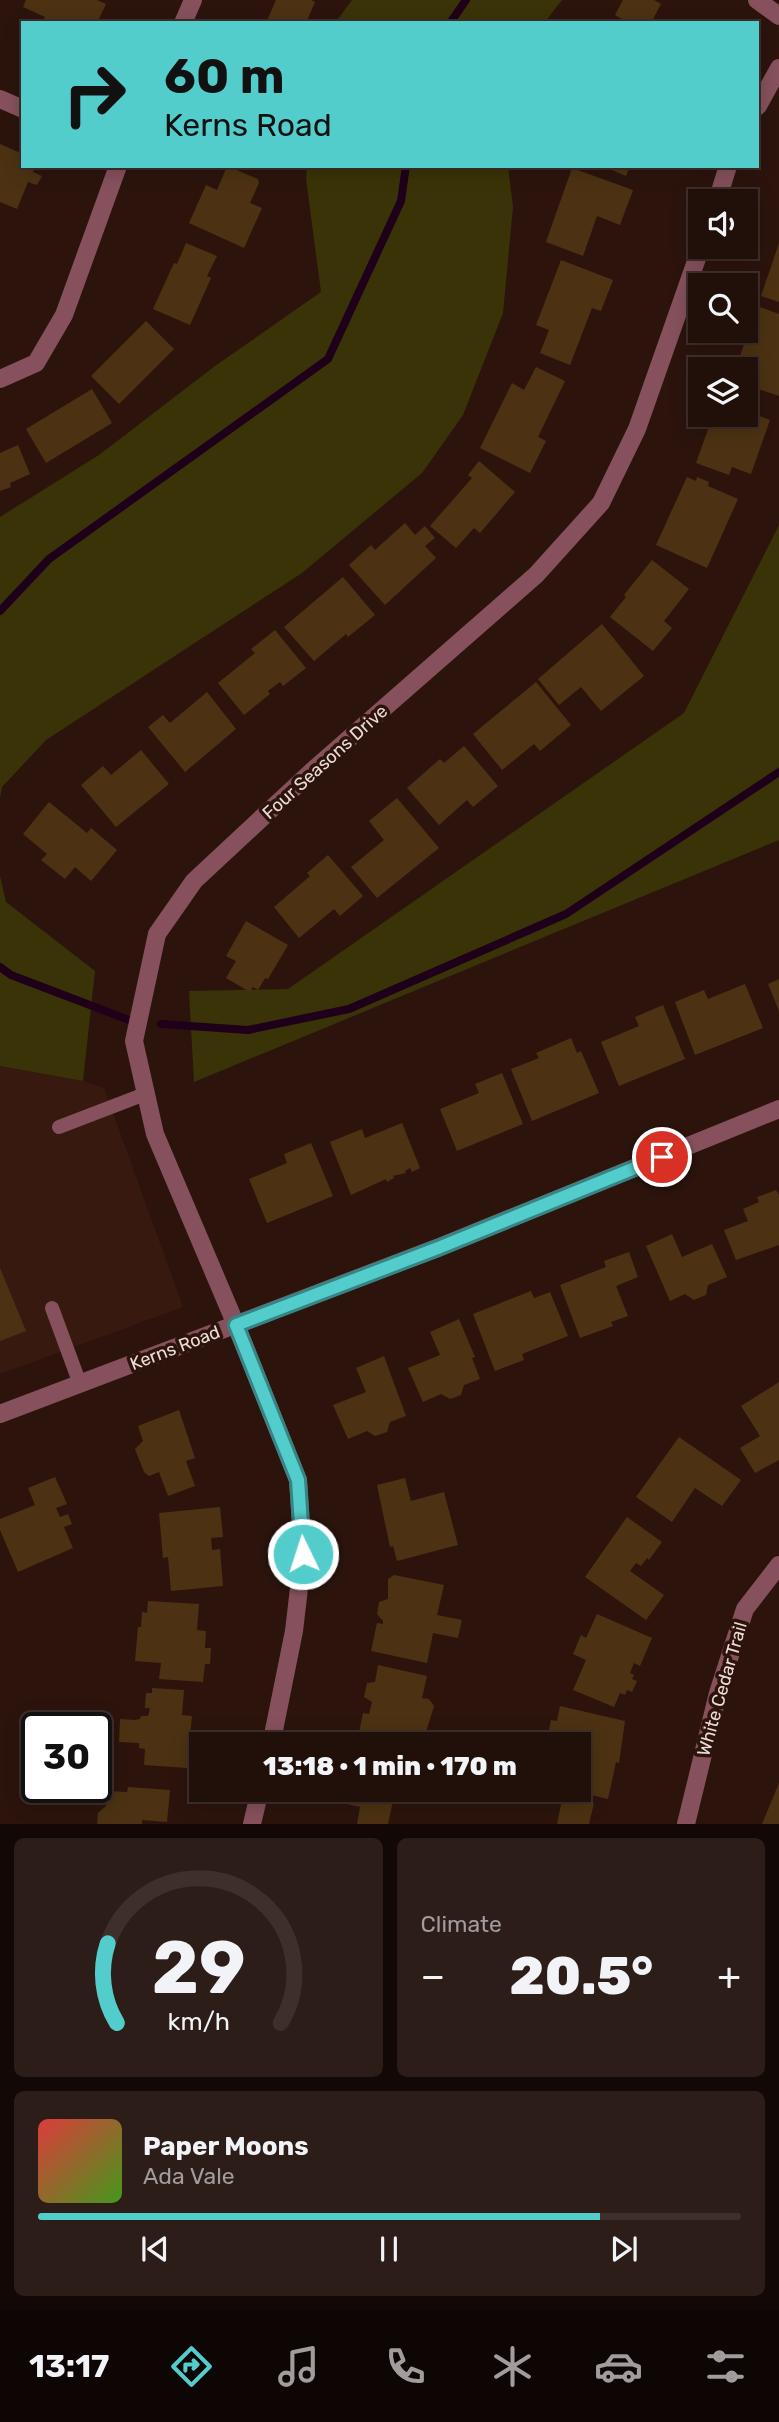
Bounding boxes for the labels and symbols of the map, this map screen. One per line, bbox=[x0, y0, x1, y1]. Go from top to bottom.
street label: Four Seasons Drive bbox=[258, 700, 392, 824]
pin bbox=[632, 1127, 692, 1187]
street label: Kerns Road bbox=[127, 1321, 223, 1375]
position arrow bbox=[266, 1517, 340, 1591]
street label: White Cedar Trail bbox=[692, 1619, 752, 1759]
speed limit sign: 30 bbox=[21, 1712, 112, 1803]

